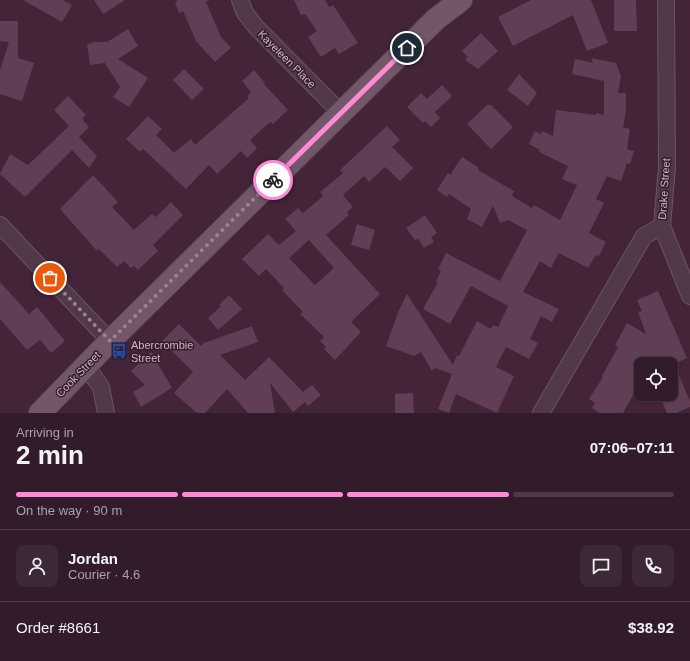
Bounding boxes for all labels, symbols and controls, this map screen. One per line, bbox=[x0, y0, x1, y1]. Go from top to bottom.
street label: Kayeleen Place bbox=[256, 28, 318, 90]
pin bbox=[390, 31, 424, 65]
icon: home bbox=[396, 37, 418, 59]
street label: Drake Street bbox=[656, 158, 672, 220]
courier bbox=[253, 160, 293, 200]
icon: bike bbox=[262, 169, 284, 191]
pin bbox=[33, 261, 67, 295]
icon: bag bbox=[39, 267, 61, 289]
place label: Abercrombie Street bbox=[131, 339, 193, 364]
bus stop icon: Abercrombie Street bbox=[110, 342, 128, 360]
street label: Cook Street bbox=[54, 349, 102, 399]
map controls bbox=[634, 357, 678, 401]
button: locate bbox=[634, 357, 678, 401]
text: Arriving in bbox=[16, 425, 74, 440]
text: 07:06–07:11 bbox=[590, 439, 674, 456]
text: 2 min bbox=[16, 440, 84, 470]
text: On the way · 90 m bbox=[16, 503, 122, 518]
button: person bbox=[16, 545, 58, 587]
button: chat bbox=[580, 545, 622, 587]
button: phone bbox=[632, 545, 674, 587]
text: Jordan bbox=[68, 550, 118, 567]
text: Courier · 4.6 bbox=[68, 567, 140, 582]
text: Order #8661 bbox=[16, 619, 100, 636]
text: $38.92 bbox=[628, 619, 674, 636]

